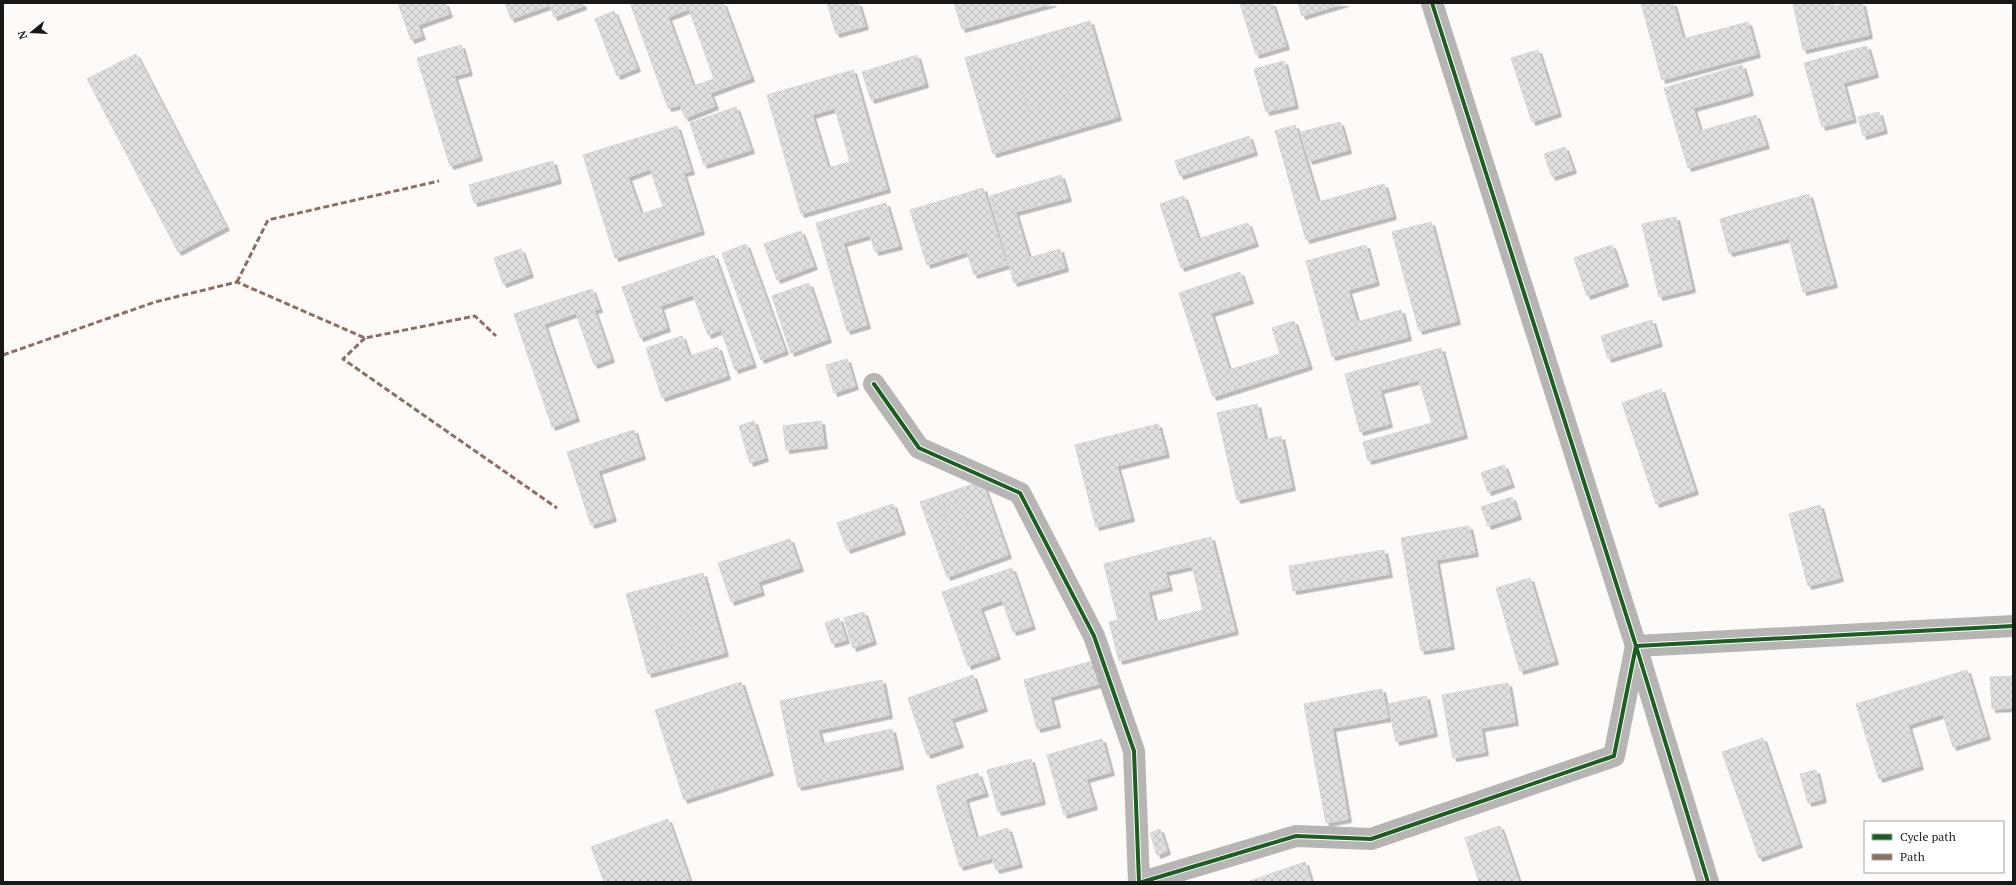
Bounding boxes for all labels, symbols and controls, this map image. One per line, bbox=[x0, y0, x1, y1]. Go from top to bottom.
north arrow bbox=[12, 12, 52, 52]
text: N bbox=[14, 28, 30, 41]
legend bbox=[1864, 821, 2004, 873]
text: Cycle path bbox=[1900, 829, 1956, 844]
text: Path bbox=[1900, 849, 1925, 864]

